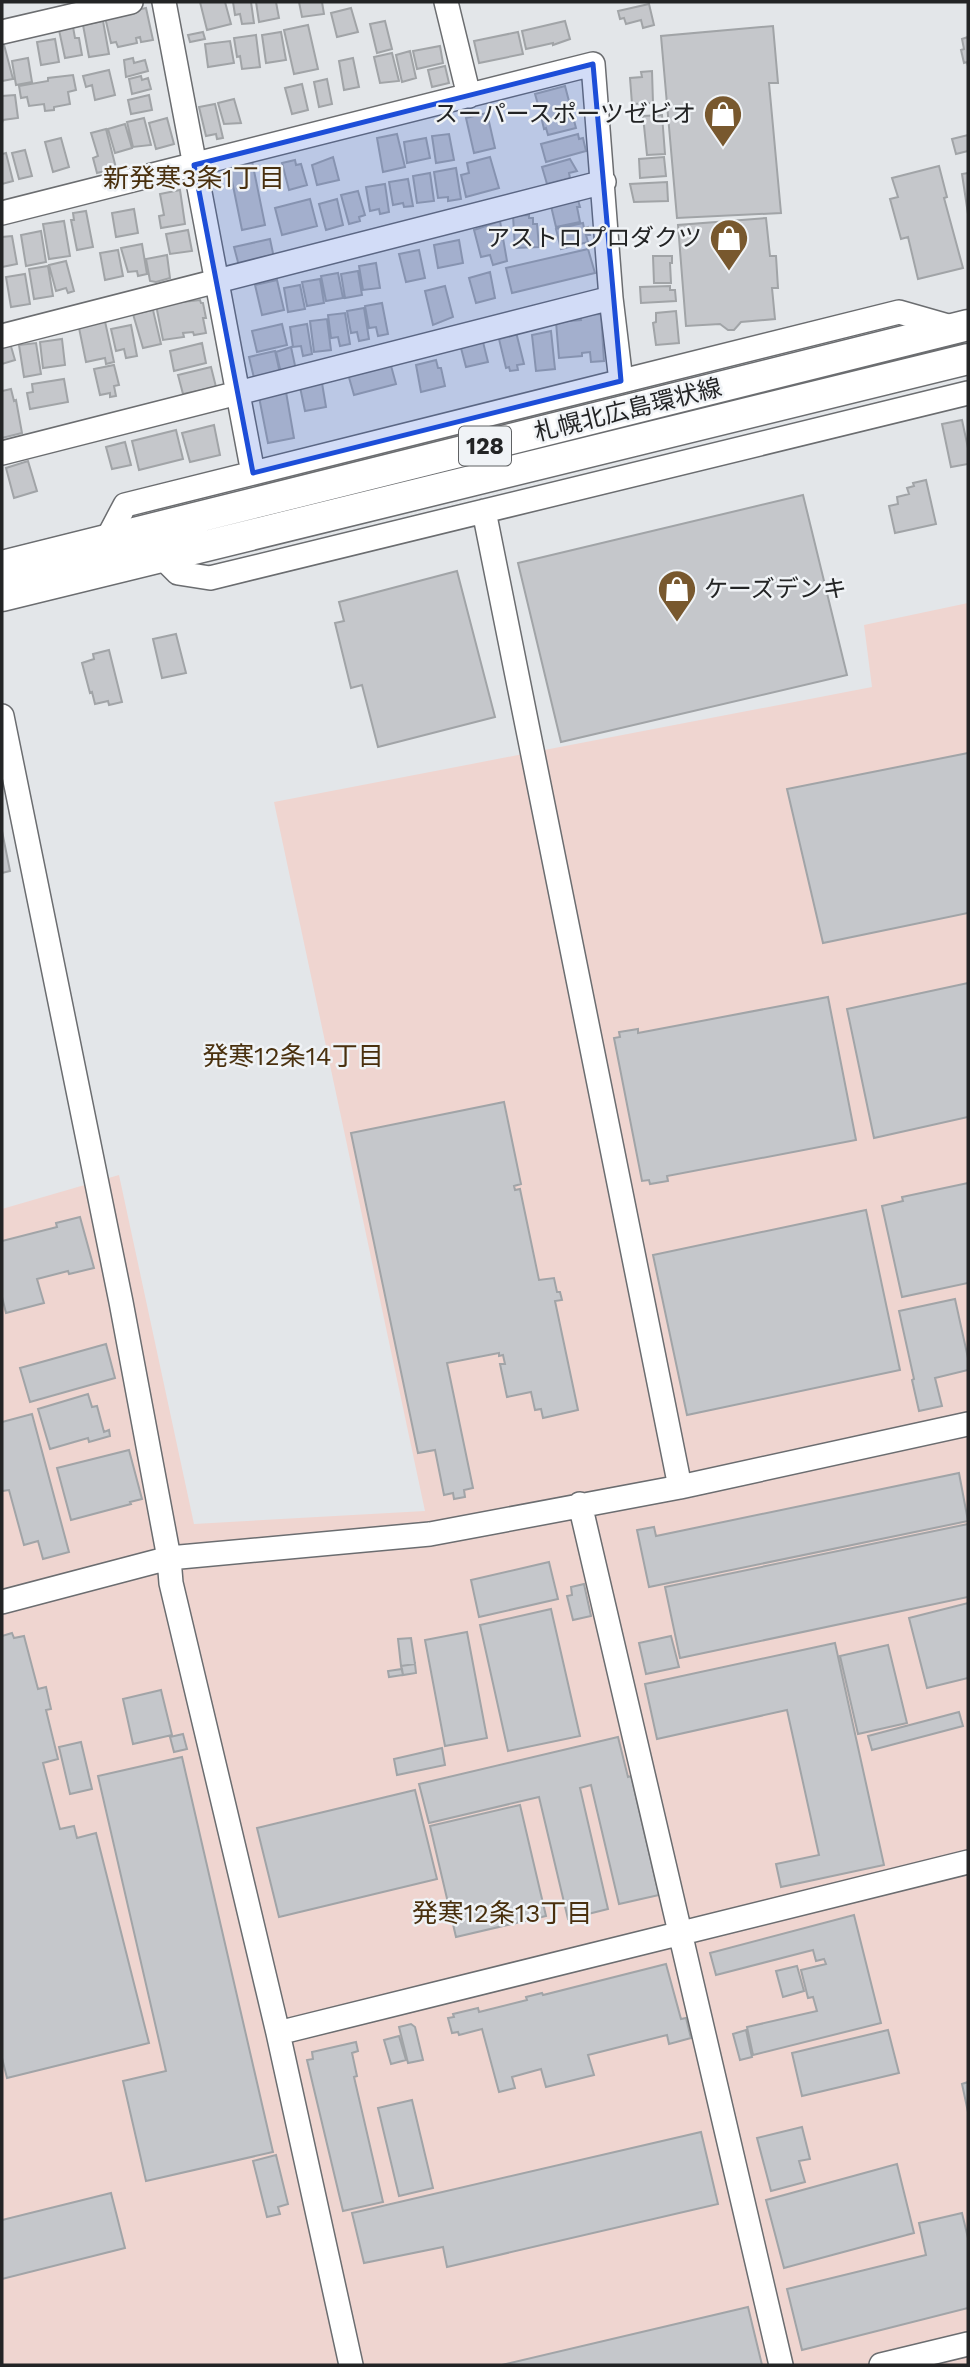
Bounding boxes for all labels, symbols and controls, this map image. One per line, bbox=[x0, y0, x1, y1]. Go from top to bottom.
shop icon: スーパースポーツゼビオ bbox=[702, 93, 744, 148]
place label: スーパースポーツゼビオ bbox=[434, 100, 696, 128]
district label: 新発寒3条1丁目 bbox=[103, 163, 285, 193]
shop icon: アストロプロダクツ bbox=[708, 217, 750, 272]
place label: アストロプロダクツ bbox=[486, 224, 702, 252]
street label: 札幌北広島環状線 bbox=[531, 373, 725, 447]
road number: 128 bbox=[459, 426, 511, 466]
shop icon: ケーズデンキ bbox=[656, 568, 698, 623]
place label: ケーズデンキ bbox=[704, 575, 847, 603]
district label: 発寒12条14丁目 bbox=[202, 1041, 384, 1071]
district label: 発寒12条13丁目 bbox=[412, 1898, 592, 1928]

